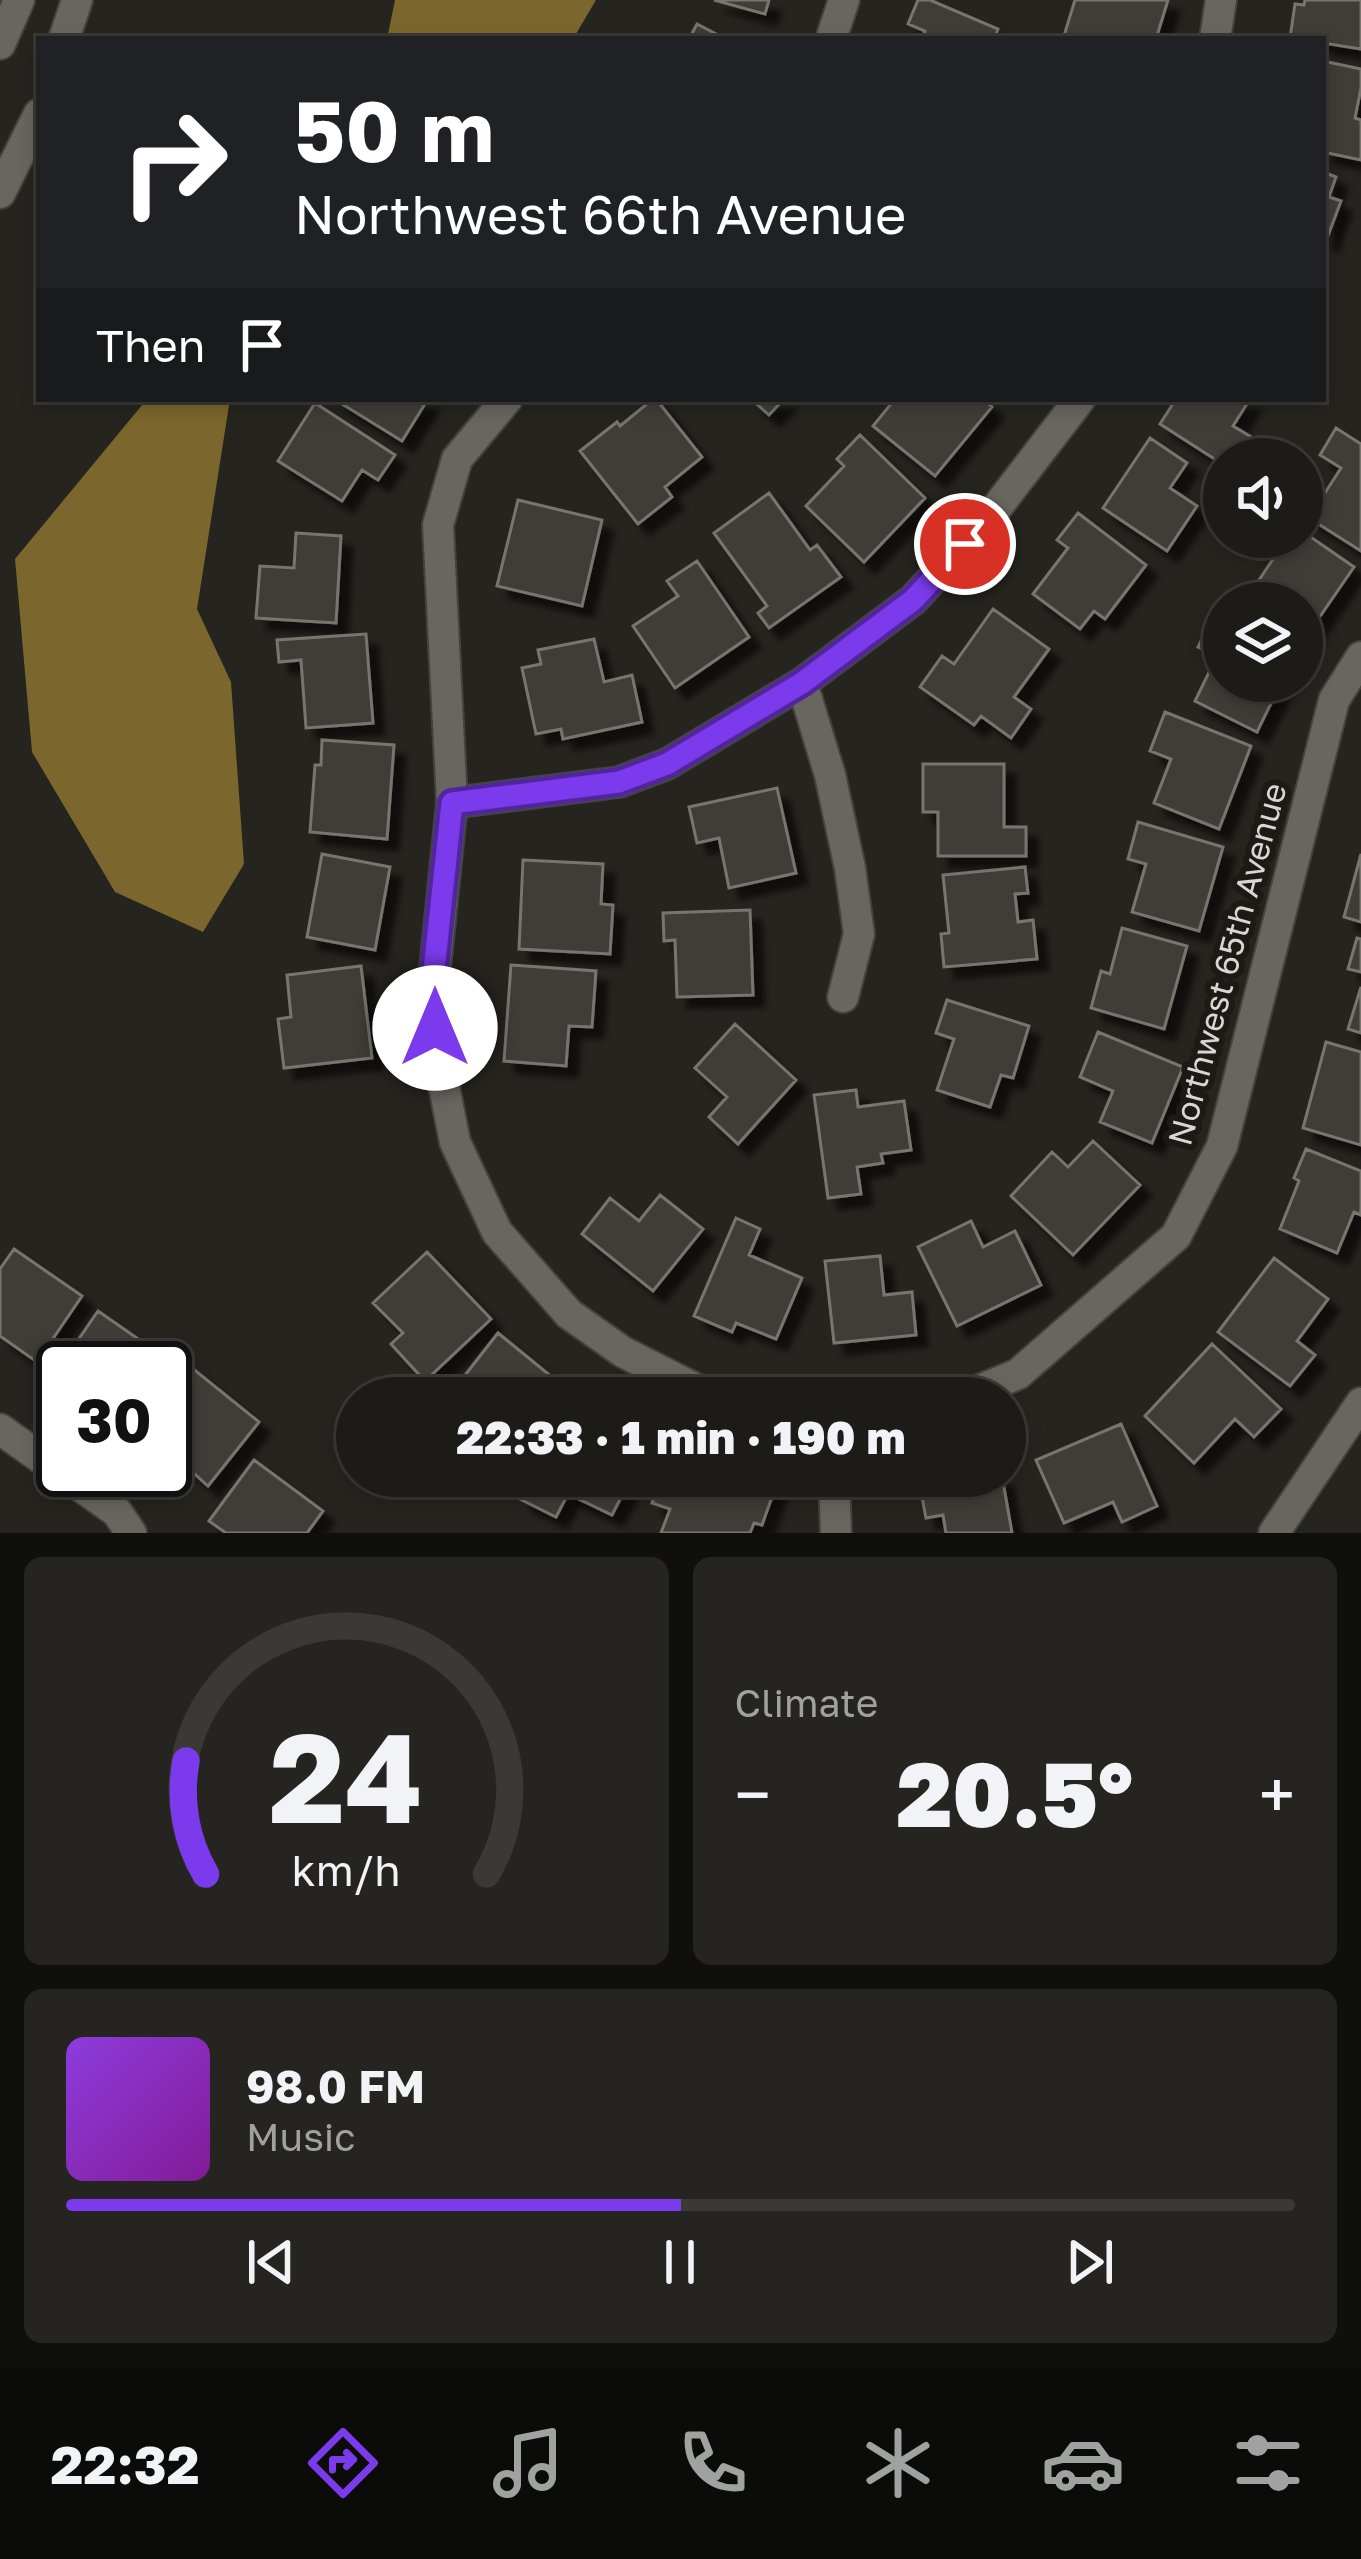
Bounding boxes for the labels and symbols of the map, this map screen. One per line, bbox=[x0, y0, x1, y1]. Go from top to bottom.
pin bbox=[914, 493, 1016, 595]
street label: Northwest 65th Avenue bbox=[1159, 778, 1294, 1149]
position arrow bbox=[372, 965, 498, 1091]
speed limit sign: 30 bbox=[36, 1341, 192, 1497]

